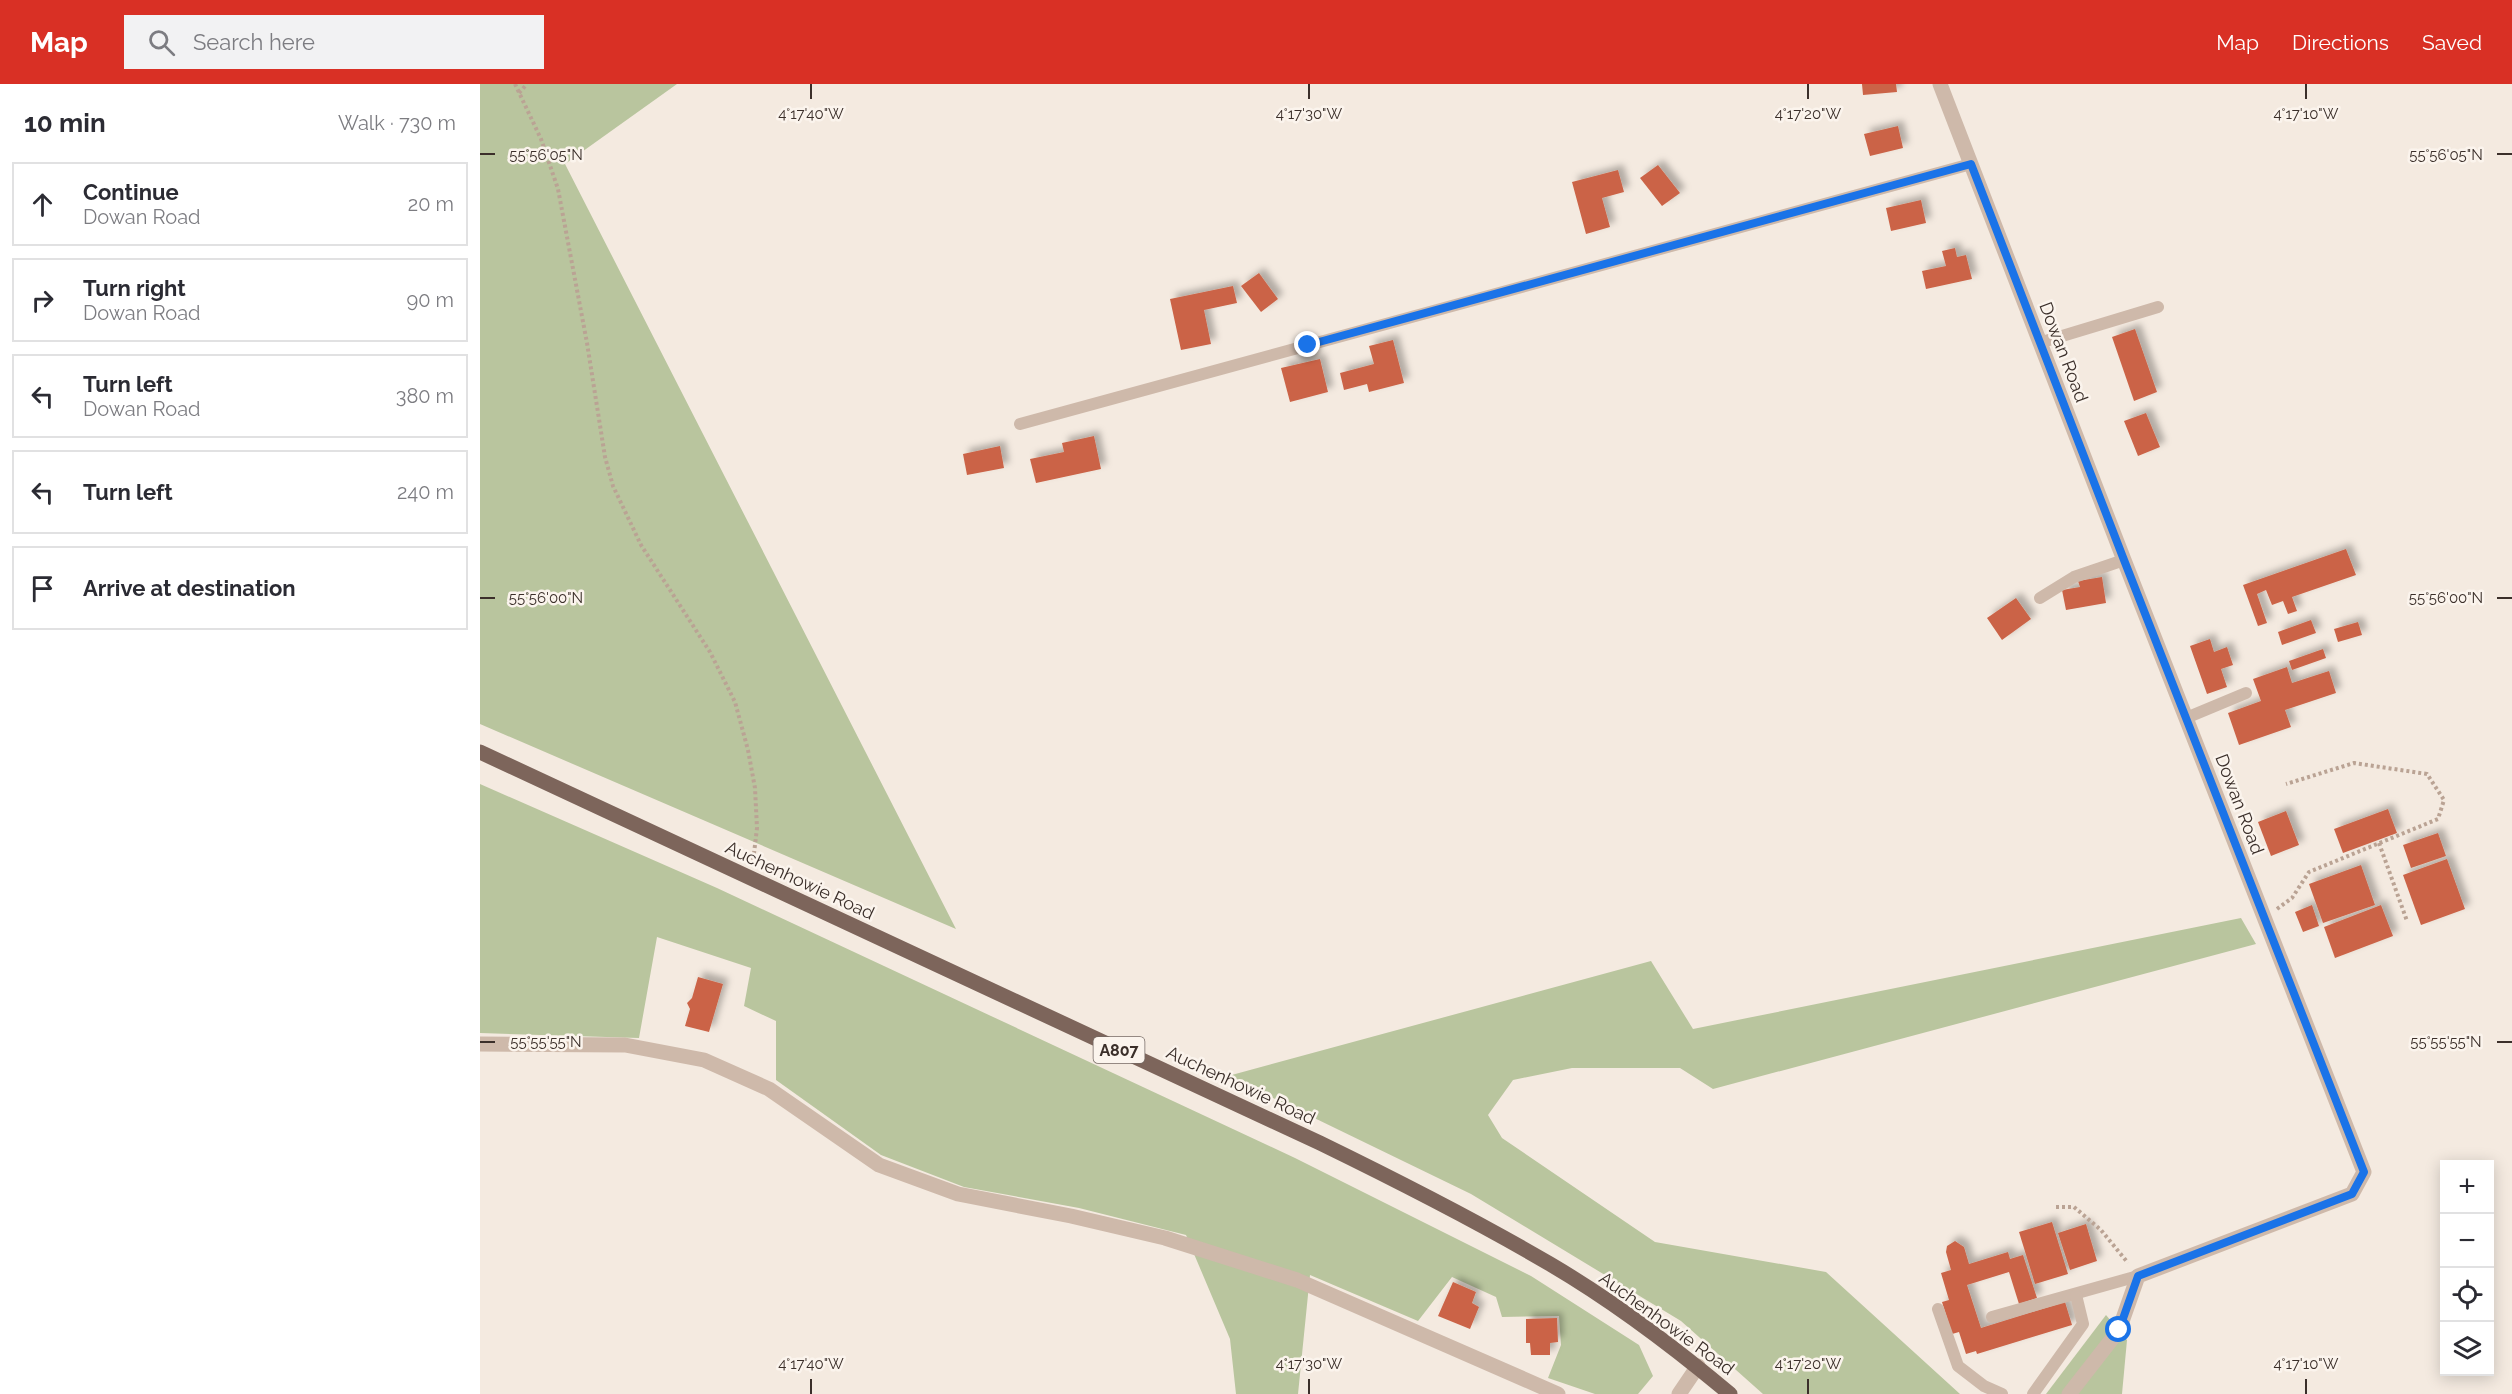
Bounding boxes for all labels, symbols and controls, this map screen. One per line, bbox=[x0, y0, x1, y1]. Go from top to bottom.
search box bbox=[124, 15, 544, 69]
text: Map bbox=[30, 26, 88, 59]
icon: search bbox=[145, 26, 178, 59]
text: Search here bbox=[193, 29, 315, 55]
text: Map bbox=[2216, 30, 2259, 55]
text: Directions bbox=[2292, 30, 2389, 55]
text: Saved bbox=[2422, 30, 2482, 55]
text: 4°17'40"W bbox=[778, 105, 844, 123]
text: 4°17'30"W bbox=[1276, 105, 1342, 123]
text: 4°17'20"W bbox=[1775, 105, 1841, 123]
text: 4°17'10"W bbox=[2274, 105, 2339, 123]
text: 10 min bbox=[24, 108, 106, 138]
text: Walk · 730 m bbox=[338, 111, 456, 135]
text: 55°56'05"N bbox=[509, 146, 583, 164]
text: 55°56'05"N bbox=[2409, 146, 2483, 164]
text: Continue bbox=[83, 179, 179, 205]
icon: ahead bbox=[26, 188, 59, 221]
text: 20 m bbox=[408, 192, 454, 216]
text: Dowan Road bbox=[83, 205, 200, 229]
text: Turn right bbox=[83, 275, 186, 301]
icon: right bbox=[26, 284, 59, 317]
text: 90 m bbox=[407, 288, 454, 312]
street label: Dowan Road bbox=[2035, 299, 2093, 405]
text: Dowan Road bbox=[83, 301, 200, 325]
route end bbox=[1294, 331, 1320, 357]
text: Turn left bbox=[83, 371, 173, 397]
icon: left bbox=[26, 380, 59, 413]
text: 380 m bbox=[396, 384, 454, 408]
text: Dowan Road bbox=[83, 397, 200, 421]
icon: left bbox=[26, 476, 59, 509]
text: Turn left bbox=[83, 479, 173, 505]
text: 240 m bbox=[397, 480, 454, 504]
icon: arrive bbox=[26, 572, 59, 605]
text: Arrive at destination bbox=[83, 575, 296, 601]
text: 55°56'00"N bbox=[509, 589, 583, 607]
text: 55°56'00"N bbox=[2409, 589, 2483, 607]
street label: Dowan Road bbox=[2211, 751, 2269, 857]
street label: Auchenhowie Road bbox=[722, 836, 878, 924]
text: 55°55'55"N bbox=[510, 1033, 582, 1051]
text: 55°55'55"N bbox=[2410, 1033, 2482, 1051]
road number: A807 bbox=[1094, 1037, 1144, 1063]
street label: Auchenhowie Road bbox=[1163, 1041, 1319, 1129]
map controls bbox=[2440, 1160, 2494, 1376]
button: + bbox=[2440, 1160, 2494, 1214]
button: − bbox=[2440, 1214, 2494, 1268]
street label: Auchenhowie Road bbox=[1595, 1267, 1739, 1379]
button: locate bbox=[2440, 1268, 2494, 1322]
route start bbox=[2105, 1316, 2131, 1342]
button: layers bbox=[2440, 1322, 2494, 1376]
text: 4°17'40"W bbox=[778, 1355, 844, 1373]
text: 4°17'30"W bbox=[1276, 1355, 1342, 1373]
text: 4°17'20"W bbox=[1775, 1355, 1841, 1373]
text: 4°17'10"W bbox=[2274, 1355, 2339, 1373]

